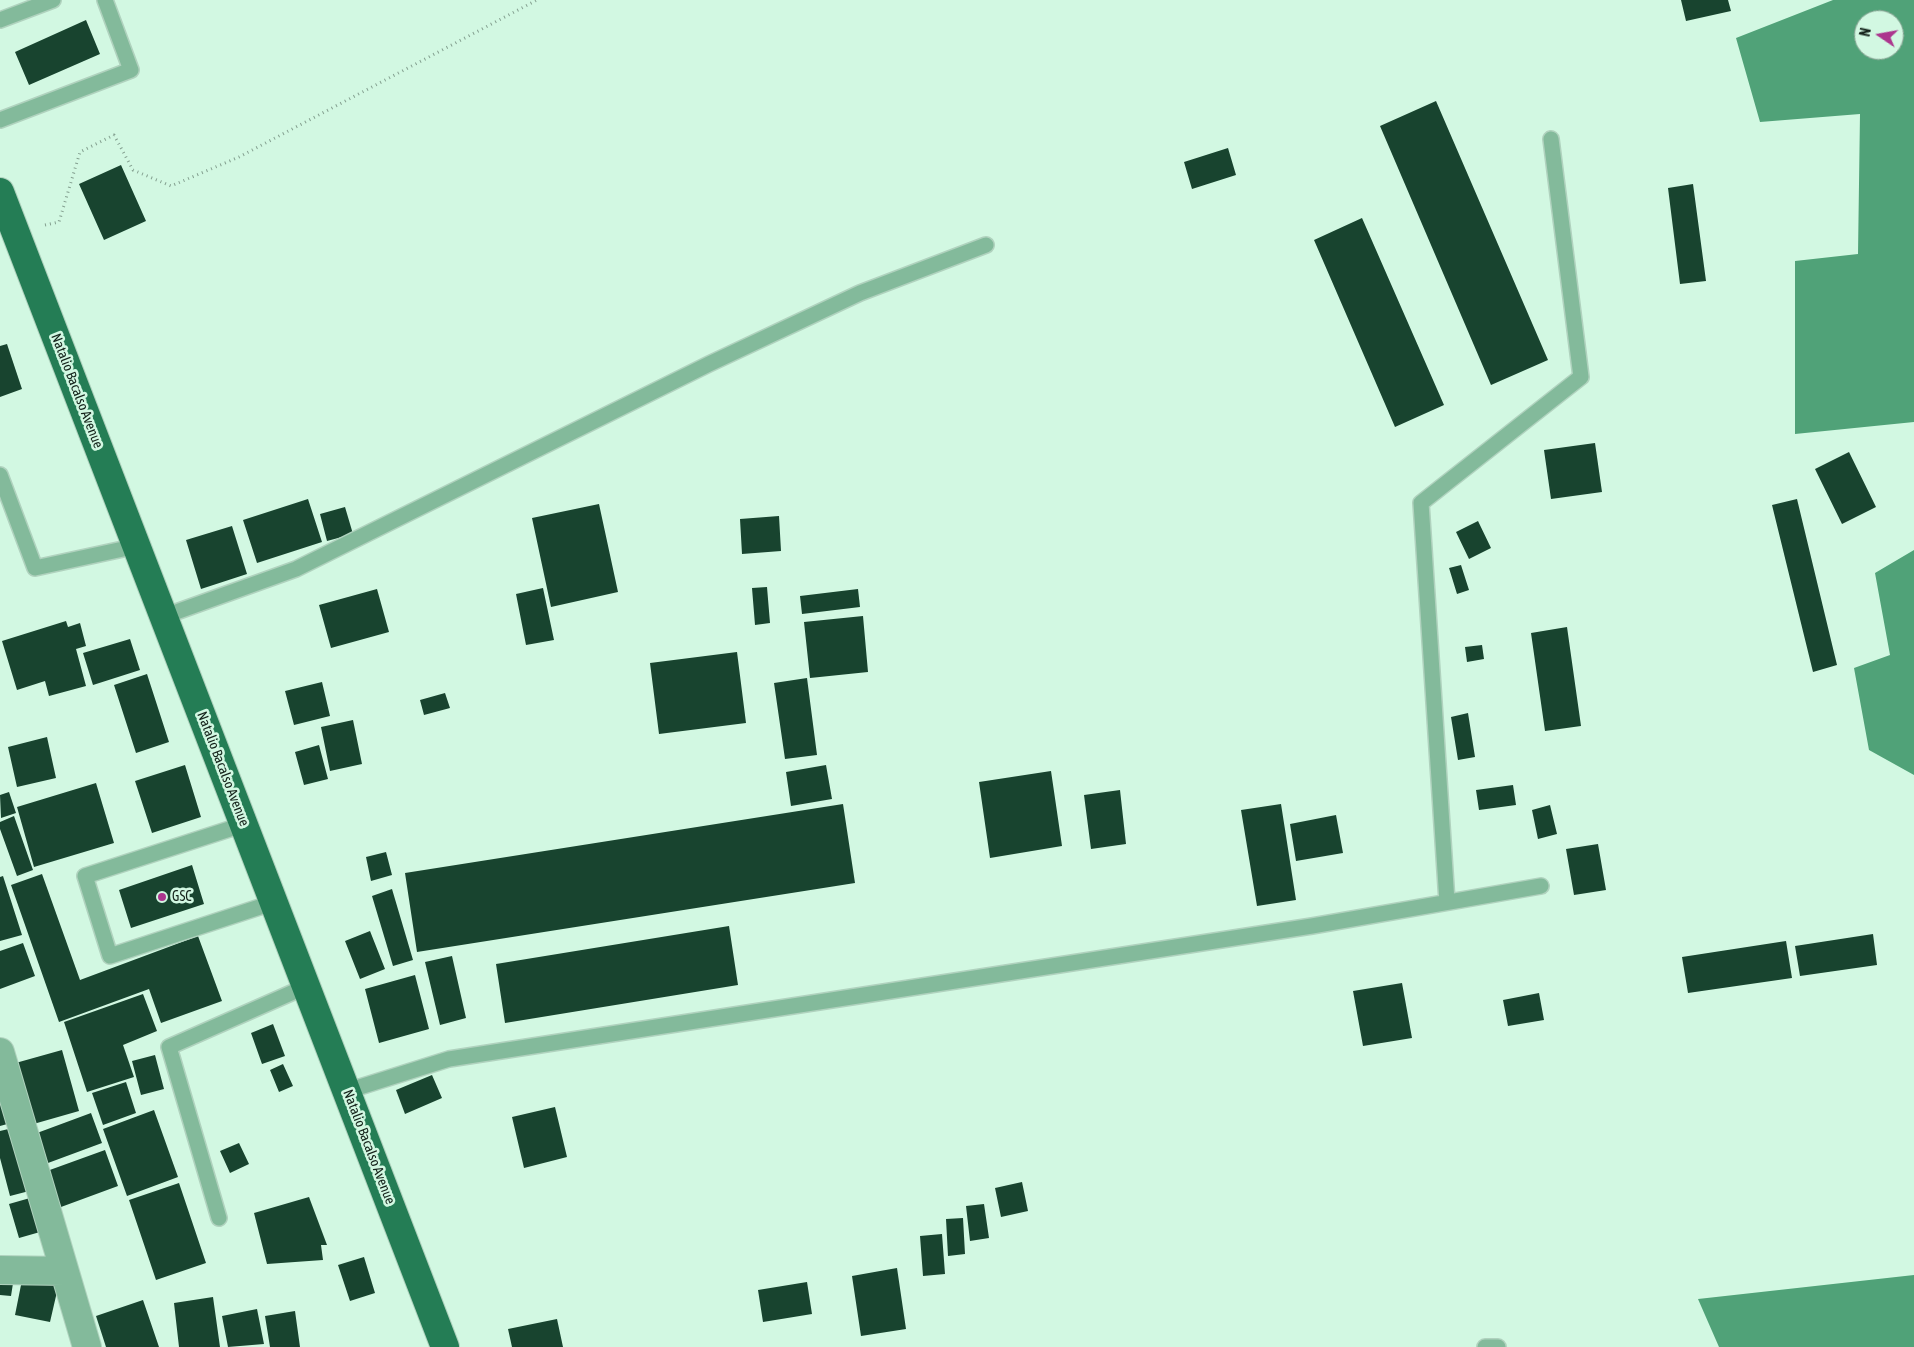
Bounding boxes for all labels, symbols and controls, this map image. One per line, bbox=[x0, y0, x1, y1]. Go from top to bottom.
north arrow bbox=[1854, 10, 1904, 60]
text: N bbox=[1857, 26, 1874, 38]
street label: Natalio Bacalso Avenue bbox=[47, 331, 107, 451]
street label: Natalio Bacalso Avenue bbox=[193, 709, 253, 829]
place label: GSC bbox=[172, 889, 192, 905]
marker: GSC bbox=[156, 891, 168, 903]
street label: Natalio Bacalso Avenue bbox=[339, 1087, 399, 1207]

